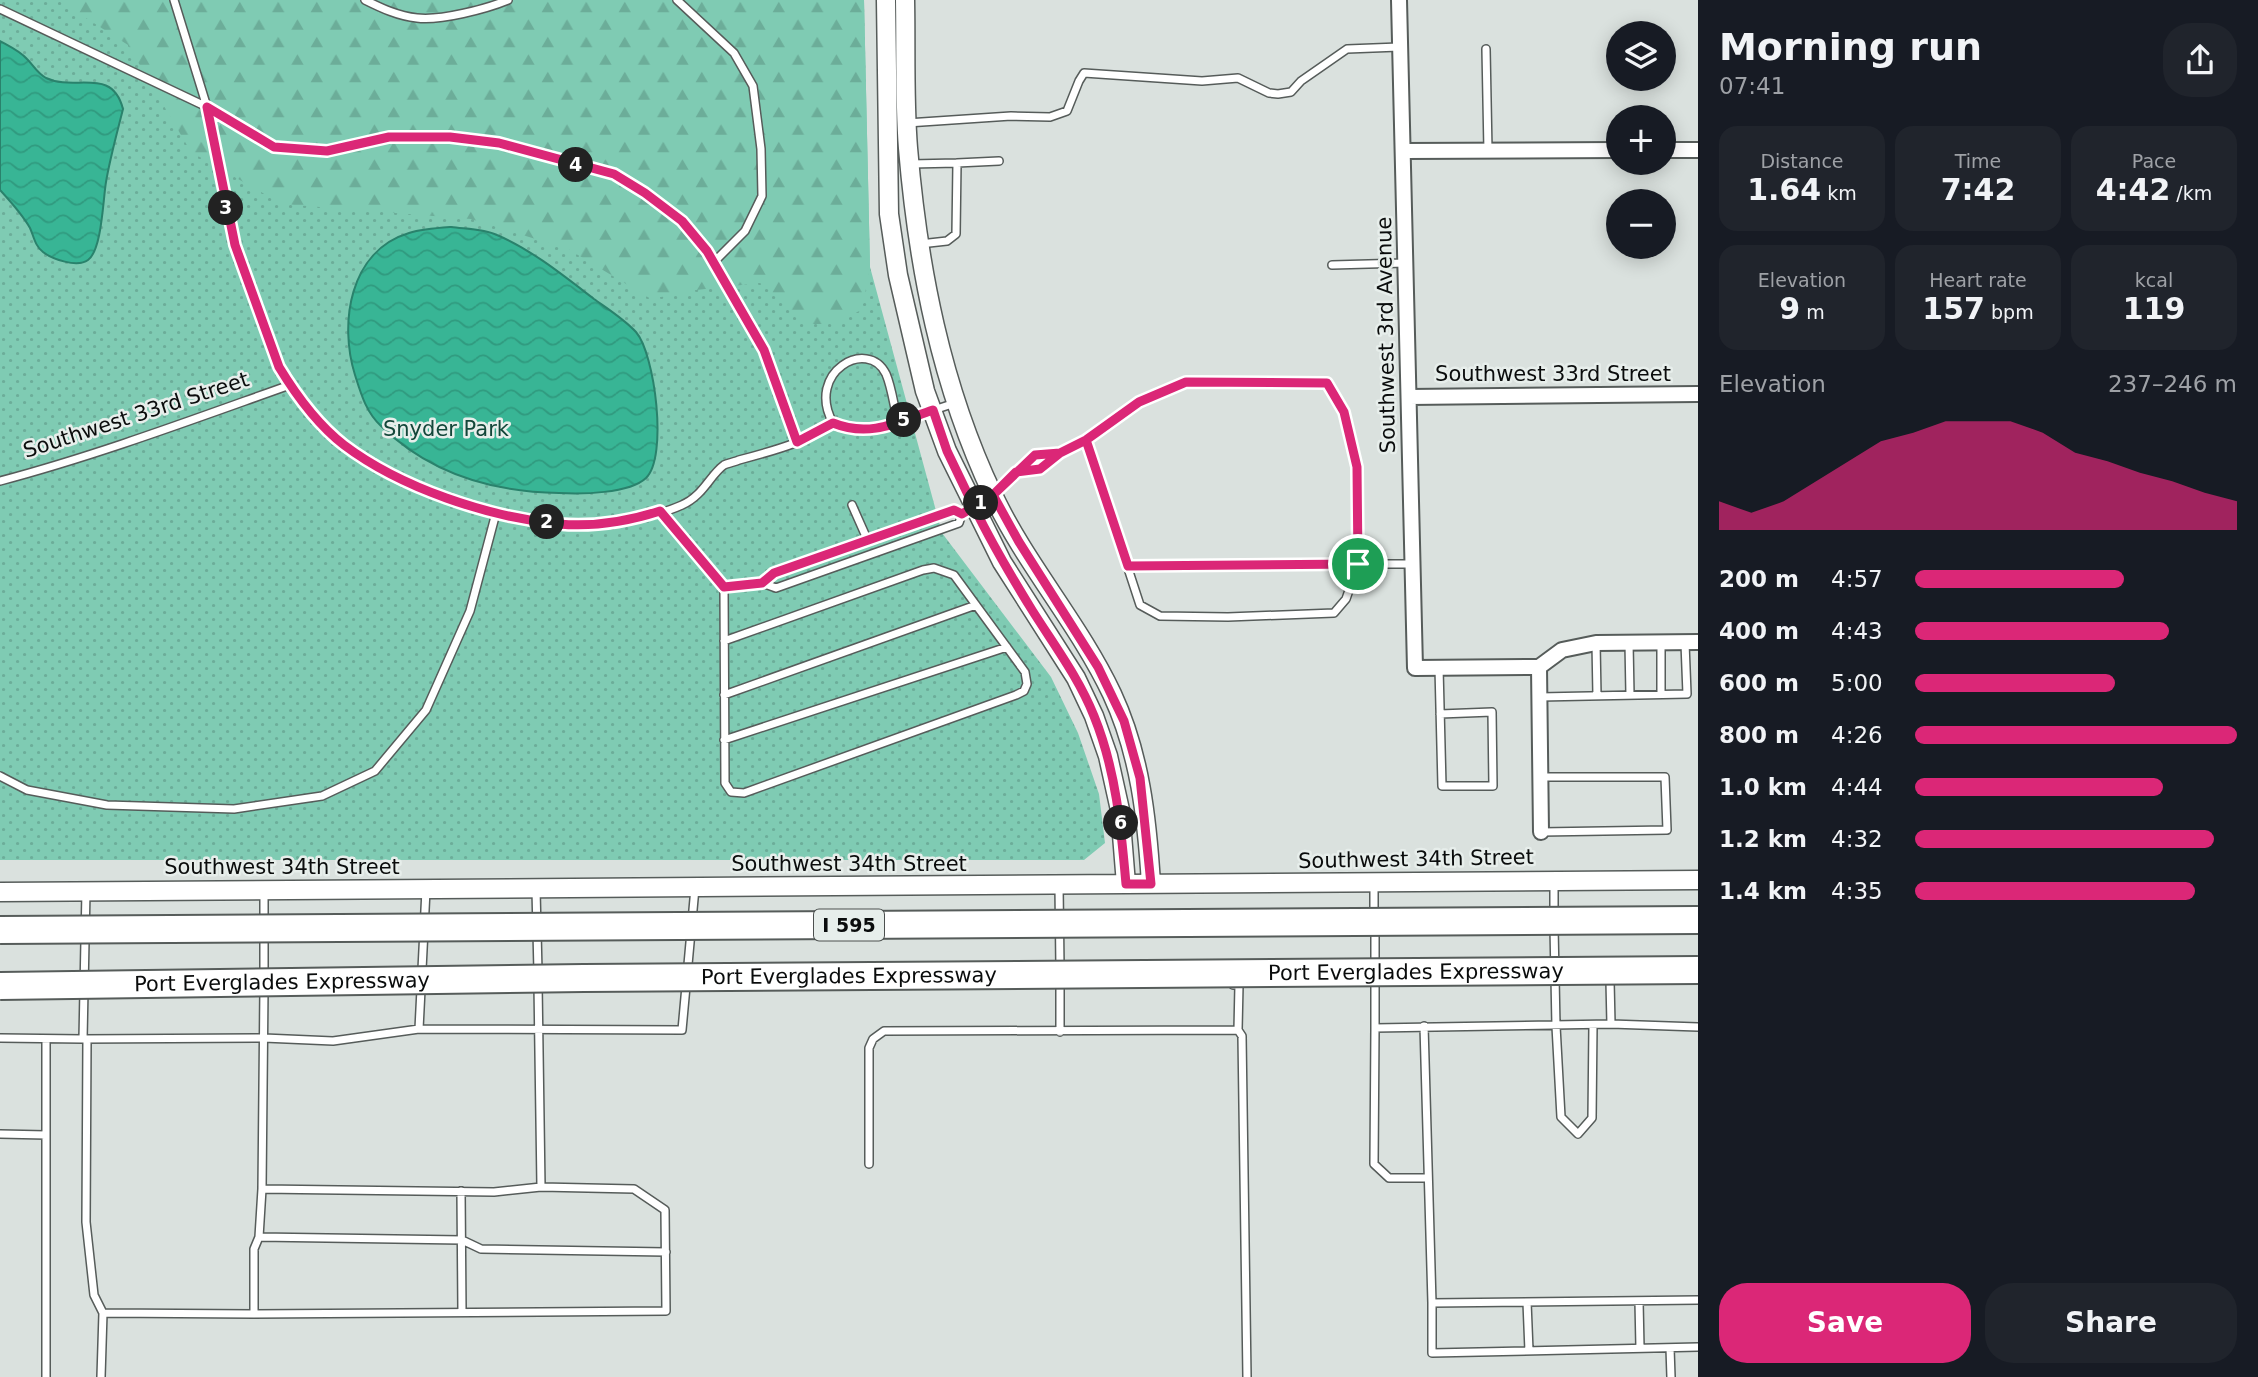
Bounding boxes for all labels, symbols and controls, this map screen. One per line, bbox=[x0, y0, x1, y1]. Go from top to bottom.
map controls bbox=[1606, 21, 1676, 259]
button: layers bbox=[1606, 21, 1676, 91]
button: share bbox=[2163, 23, 2237, 97]
text: Morning run bbox=[1719, 25, 1982, 69]
text: 07:41 bbox=[1719, 73, 1785, 99]
button: + bbox=[1606, 105, 1676, 175]
pin: 4 bbox=[558, 148, 594, 182]
text: Distance bbox=[1760, 150, 1844, 172]
text: Time bbox=[1955, 150, 2001, 172]
text: Pace bbox=[2132, 150, 2176, 172]
text: 4 bbox=[569, 153, 582, 175]
text: 1.64 bbox=[1747, 172, 1821, 207]
text: 7:42 bbox=[1941, 172, 2015, 207]
text: 4:42 bbox=[2096, 172, 2170, 207]
text: km bbox=[1821, 182, 1857, 204]
text: /km bbox=[2170, 182, 2212, 204]
button: − bbox=[1606, 189, 1676, 259]
pin: 3 bbox=[208, 190, 244, 226]
text: 3 bbox=[219, 196, 232, 218]
street label: Southwest 3rd Avenue bbox=[1372, 216, 1400, 454]
text: Elevation bbox=[1758, 269, 1846, 291]
text: Heart rate bbox=[1929, 269, 2027, 291]
text: kcal bbox=[2135, 269, 2173, 291]
text: 9 bbox=[1779, 291, 1800, 326]
text: 157 bbox=[1922, 291, 1985, 326]
text: 119 bbox=[2123, 291, 2185, 326]
text: m bbox=[1800, 301, 1825, 323]
text: bpm bbox=[1985, 301, 2034, 323]
street label: Southwest 33rd Street bbox=[1435, 362, 1671, 386]
street label: Southwest 33rd Street bbox=[20, 367, 252, 463]
text: Elevation bbox=[1719, 371, 1826, 397]
text: 237–246 m bbox=[2108, 371, 2237, 397]
pin: 5 bbox=[886, 402, 922, 438]
text: 5 bbox=[897, 408, 910, 430]
park label: Snyder Park bbox=[383, 417, 510, 441]
pin: 1 bbox=[964, 486, 998, 520]
text: 1 bbox=[974, 491, 987, 513]
pin: 2 bbox=[530, 504, 564, 540]
text: 2 bbox=[540, 510, 553, 532]
pin bbox=[1328, 534, 1388, 594]
icon: arrive bbox=[1339, 545, 1377, 583]
text: 200 m bbox=[1719, 566, 1799, 592]
text: 4:57 bbox=[1831, 566, 1883, 592]
text: 400 m bbox=[1719, 618, 1799, 644]
text: 4:43 bbox=[1831, 618, 1883, 644]
text: 600 m bbox=[1719, 670, 1799, 696]
text: 5:00 bbox=[1831, 670, 1883, 696]
text: 800 m bbox=[1719, 722, 1799, 748]
text: 4:26 bbox=[1831, 722, 1883, 748]
text: 1.0 km bbox=[1719, 774, 1807, 800]
text: 4:44 bbox=[1831, 774, 1883, 800]
pin: 6 bbox=[1104, 806, 1138, 840]
text: 6 bbox=[1114, 811, 1127, 833]
text: 1.2 km bbox=[1719, 826, 1807, 852]
text: 4:32 bbox=[1831, 826, 1883, 852]
street label: Southwest 34th Street bbox=[1298, 845, 1534, 873]
street label: Southwest 34th Street bbox=[731, 852, 967, 876]
street label: Southwest 34th Street bbox=[164, 855, 400, 879]
text: 1.4 km bbox=[1719, 878, 1807, 904]
text: 4:35 bbox=[1831, 878, 1883, 904]
road number: I 595 bbox=[814, 909, 884, 940]
street label: Port Everglades Expressway bbox=[1268, 959, 1564, 985]
street label: Port Everglades Expressway bbox=[701, 963, 997, 989]
street label: Port Everglades Expressway bbox=[134, 968, 430, 996]
button: Save bbox=[1719, 1283, 1971, 1363]
button: Share bbox=[1985, 1283, 2237, 1363]

